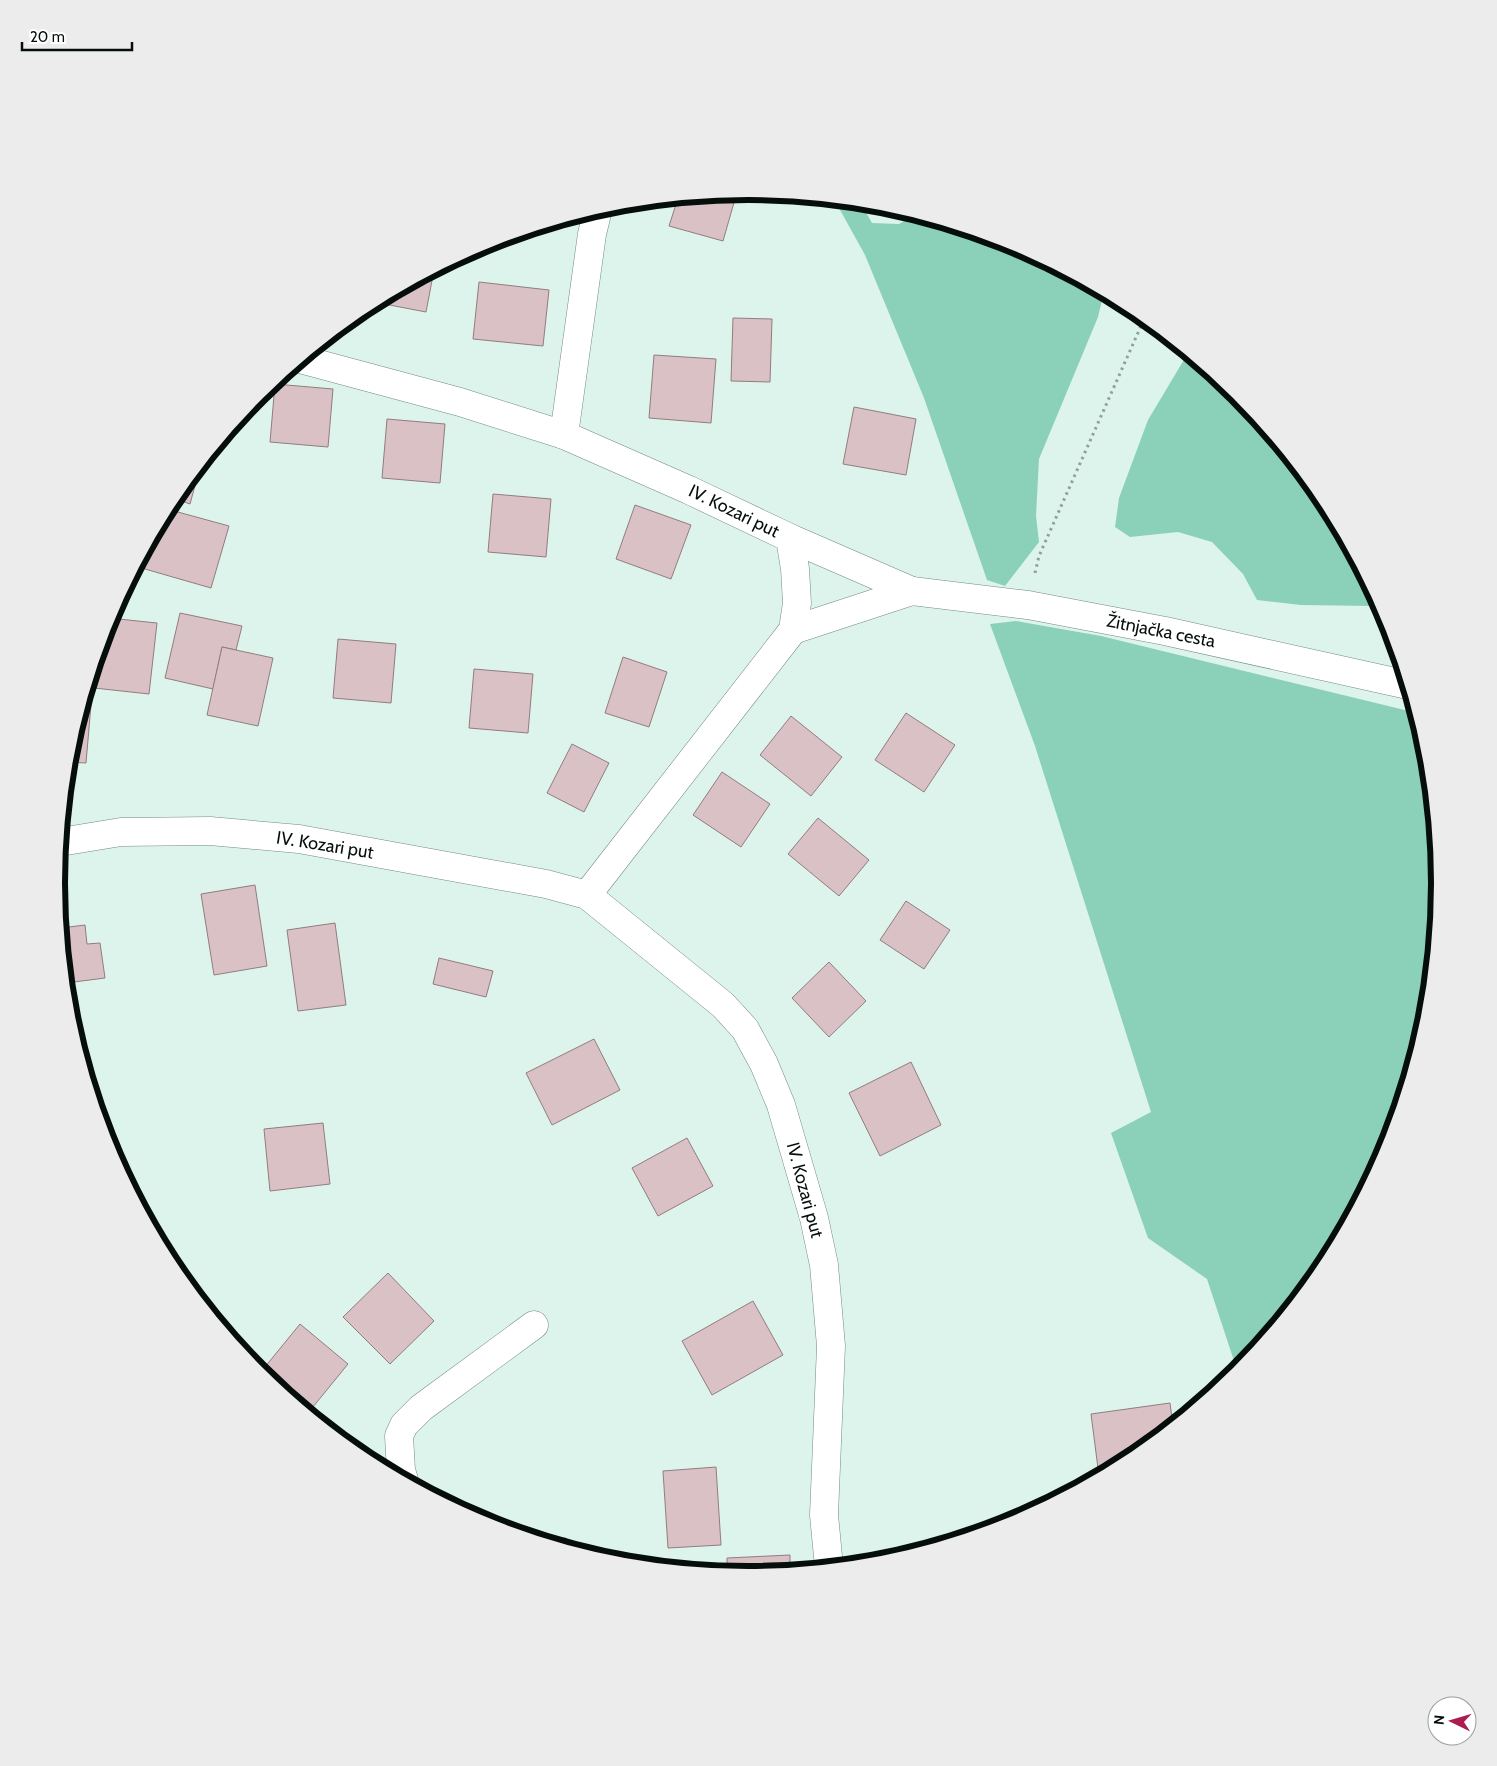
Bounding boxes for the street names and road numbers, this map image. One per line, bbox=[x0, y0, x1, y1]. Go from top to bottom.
street label: IV. Kozari put bbox=[685, 480, 783, 542]
street label: Žitnjačka cesta bbox=[1105, 609, 1218, 652]
street label: IV. Kozari put bbox=[275, 826, 375, 864]
street label: IV. Kozari put bbox=[782, 1140, 828, 1240]

